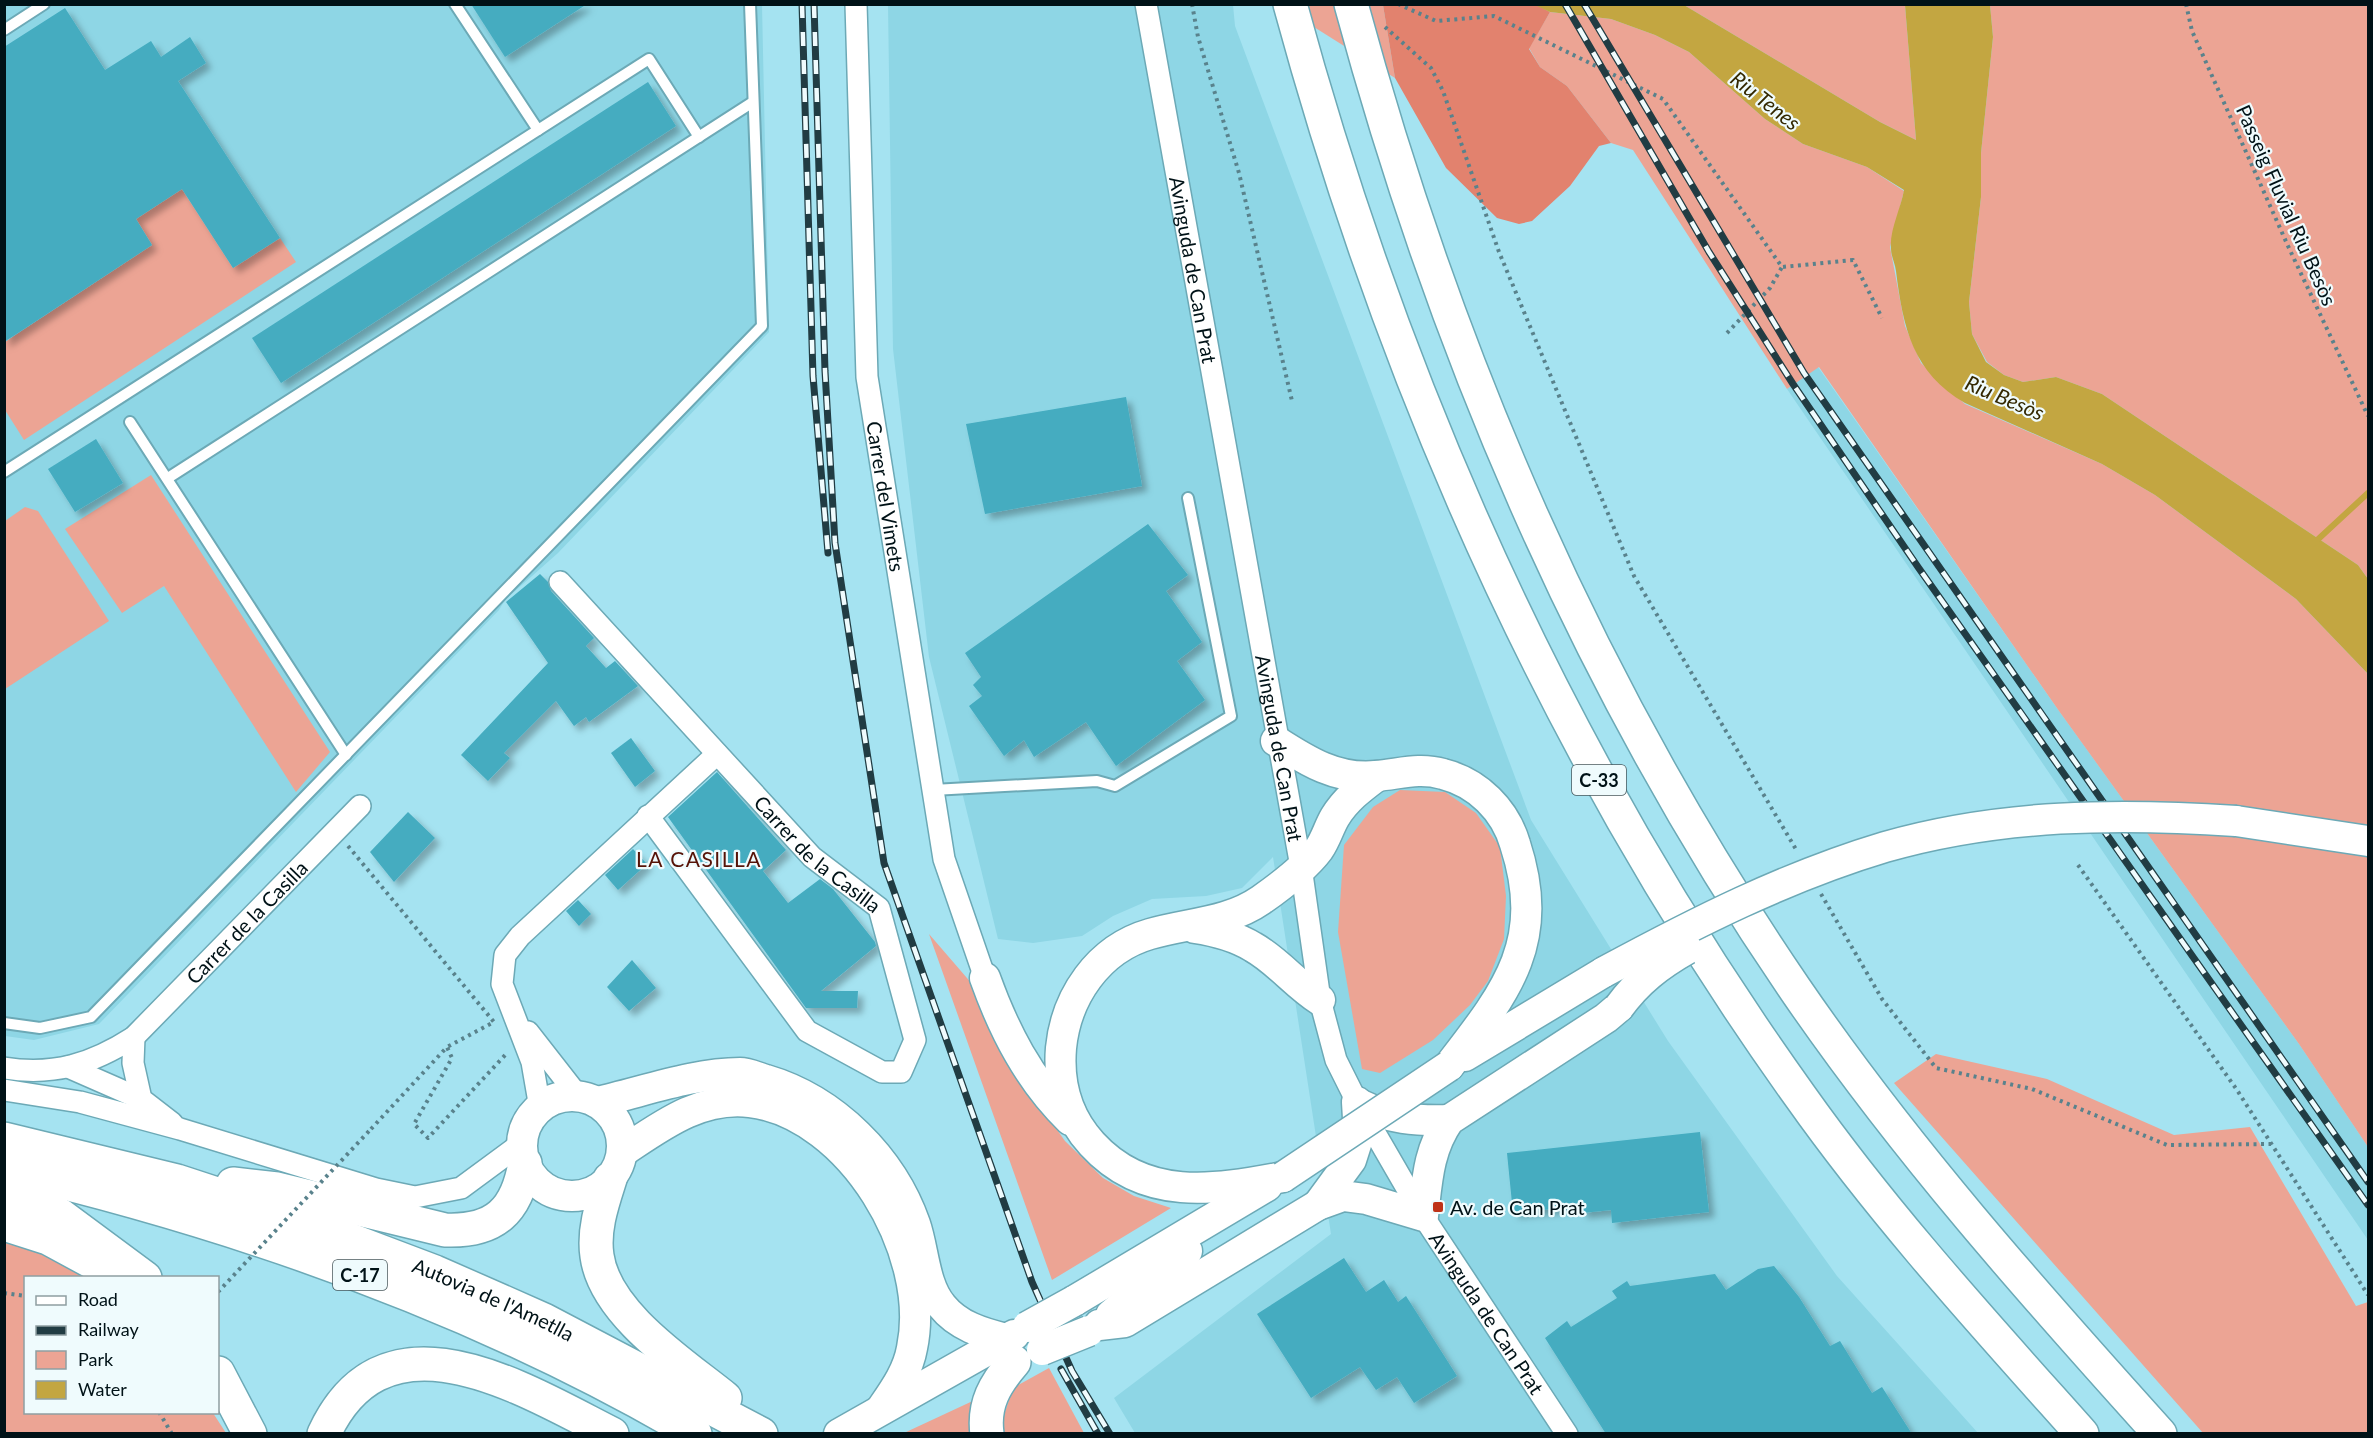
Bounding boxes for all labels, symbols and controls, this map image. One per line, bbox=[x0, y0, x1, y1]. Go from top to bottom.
water label: Riu Tenes bbox=[1726, 65, 1806, 135]
street label: Passeig Fluvial Riu Besòs bbox=[2232, 101, 2342, 309]
street label: Avinguda de Can Prat bbox=[1165, 174, 1222, 365]
water label: Riu Besòs bbox=[1962, 369, 2048, 425]
street label: Carrer del Vimets bbox=[862, 419, 910, 573]
street label: Avinguda de Can Prat bbox=[1251, 653, 1308, 843]
road number: C-33 bbox=[1572, 765, 1626, 795]
street label: Carrer de la Casilla bbox=[749, 790, 886, 917]
district label: LA CASILLA bbox=[636, 846, 762, 871]
street label: Carrer de la Casilla bbox=[181, 855, 312, 989]
place label: Av. de Can Prat bbox=[1450, 1195, 1585, 1219]
marker: Av. de Can Prat bbox=[1431, 1200, 1445, 1214]
street label: Avinguda de Can Prat bbox=[1425, 1227, 1549, 1398]
street label: Autovia de l'Ametlla bbox=[409, 1253, 578, 1346]
road number: C-17 bbox=[333, 1260, 387, 1290]
legend bbox=[24, 1276, 219, 1414]
text: Road bbox=[78, 1288, 118, 1310]
text: Railway bbox=[78, 1318, 139, 1340]
text: Park bbox=[78, 1348, 114, 1370]
text: Water bbox=[78, 1378, 127, 1400]

